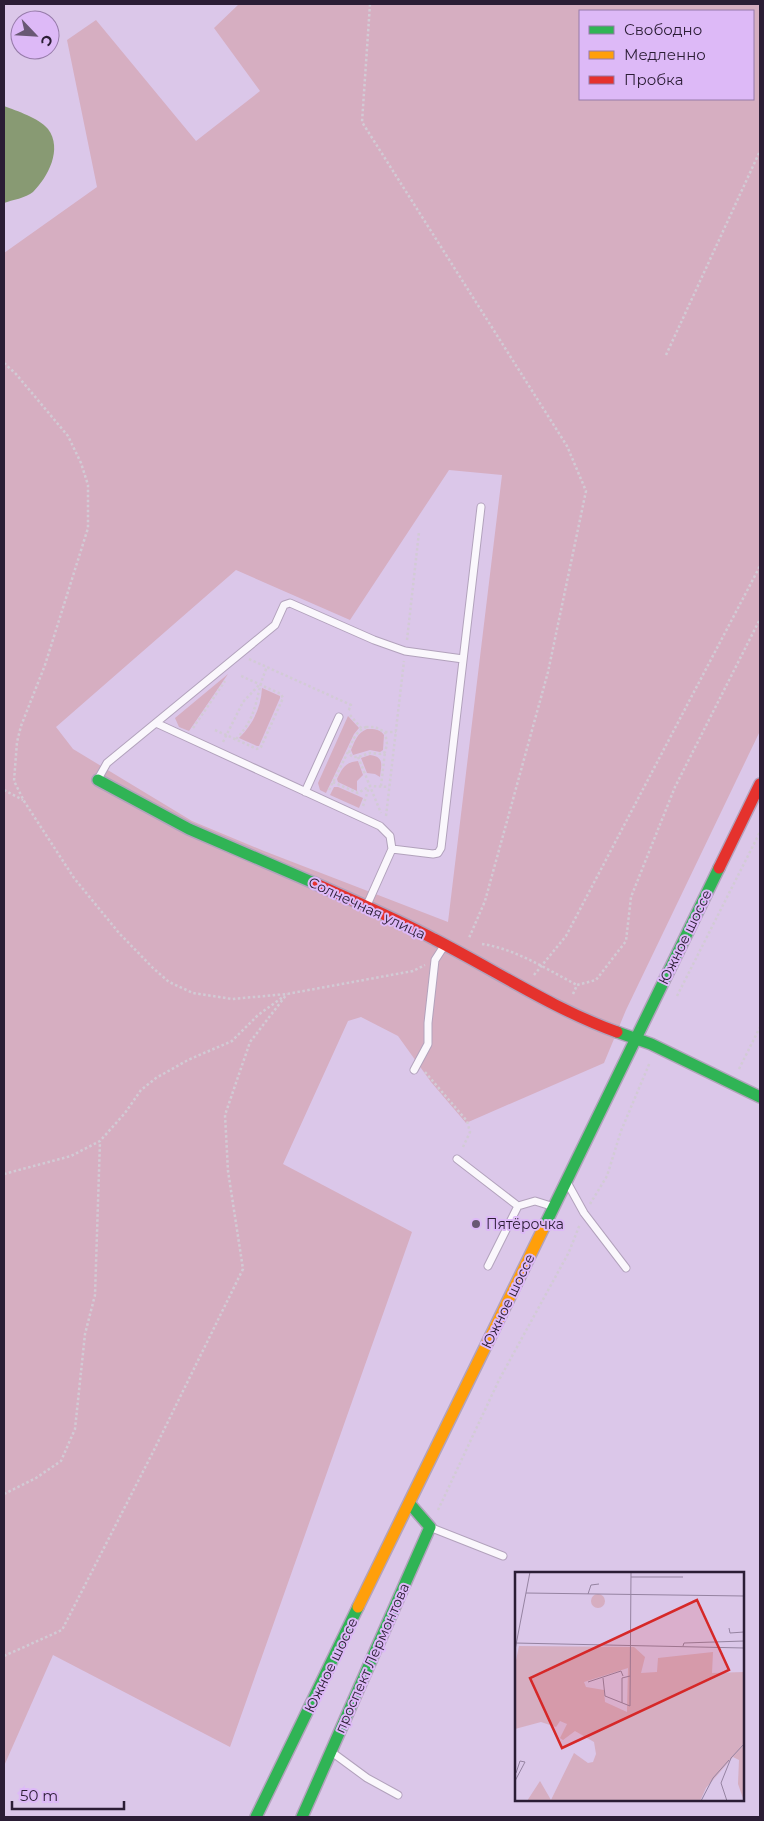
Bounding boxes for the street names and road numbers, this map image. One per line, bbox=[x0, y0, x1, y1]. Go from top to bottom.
street label: Солнечная улица bbox=[305, 873, 429, 943]
street label: Южное шоссе bbox=[654, 887, 716, 987]
street label: Южное шоссе bbox=[477, 1251, 539, 1351]
street label: проспект Лермонтова bbox=[331, 1580, 413, 1736]
street label: Южное шоссе bbox=[300, 1615, 362, 1715]

